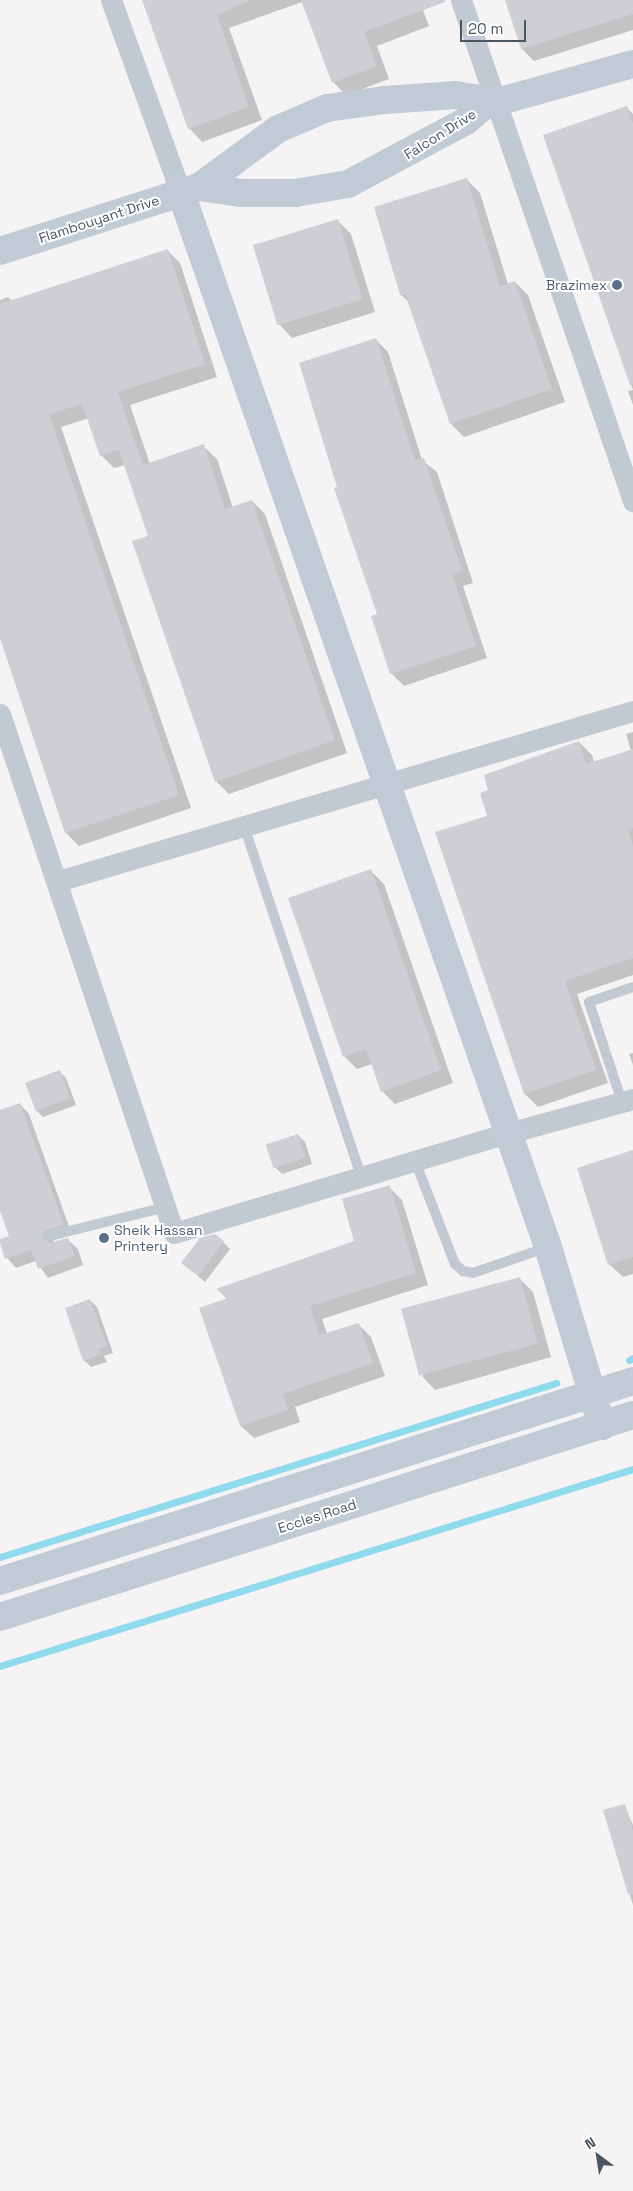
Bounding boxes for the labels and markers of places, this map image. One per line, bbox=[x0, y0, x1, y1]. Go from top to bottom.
place label: Brazimex bbox=[546, 277, 607, 293]
marker: Brazimex bbox=[611, 279, 623, 291]
place label: Sheik Hassan Printery bbox=[114, 1222, 203, 1254]
marker: Sheik Hassan Printery bbox=[98, 1232, 110, 1244]

